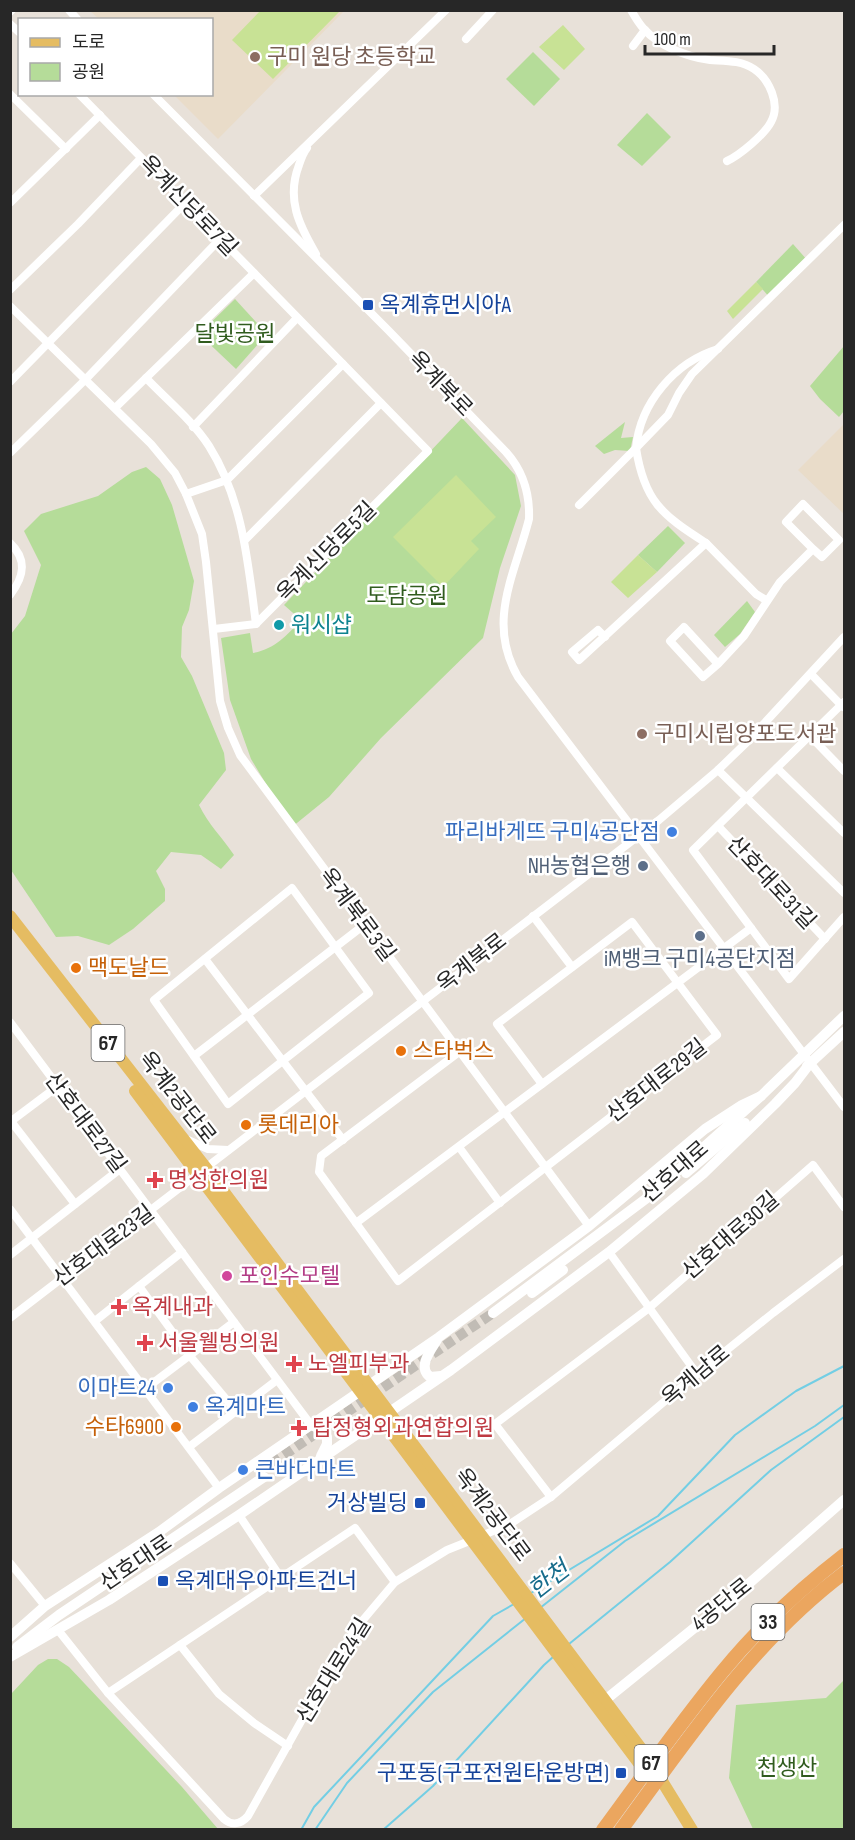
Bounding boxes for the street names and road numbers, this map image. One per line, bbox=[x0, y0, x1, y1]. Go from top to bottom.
street label: 옥계신당로7길 bbox=[133, 150, 243, 262]
street label: 옥계북로 bbox=[402, 346, 478, 422]
street label: 옥계신당로5길 bbox=[271, 496, 383, 608]
street label: 산호대로31길 bbox=[721, 831, 821, 935]
street label: 옥계북로3길 bbox=[313, 863, 401, 967]
street label: 옥계북로 bbox=[432, 927, 512, 999]
road number: 67 bbox=[92, 1025, 124, 1061]
street label: 산호대로29길 bbox=[601, 1033, 713, 1129]
street label: 옥계2공단로 bbox=[132, 1046, 222, 1150]
street label: 산호대로27길 bbox=[38, 1067, 132, 1179]
street label: 산호대로 bbox=[636, 1135, 714, 1209]
street label: 산호대로30길 bbox=[677, 1186, 785, 1286]
street label: 산호대로23길 bbox=[48, 1199, 160, 1293]
street label: 옥계남로 bbox=[656, 1340, 736, 1412]
street label: 옥계2공단로 bbox=[448, 1463, 536, 1567]
street label: 산호대로 bbox=[95, 1529, 177, 1597]
street label: 4공단로 bbox=[686, 1573, 758, 1637]
road number: 33 bbox=[752, 1604, 784, 1640]
street label: 산호대로24길 bbox=[291, 1613, 377, 1729]
road number: 67 bbox=[634, 1745, 668, 1781]

